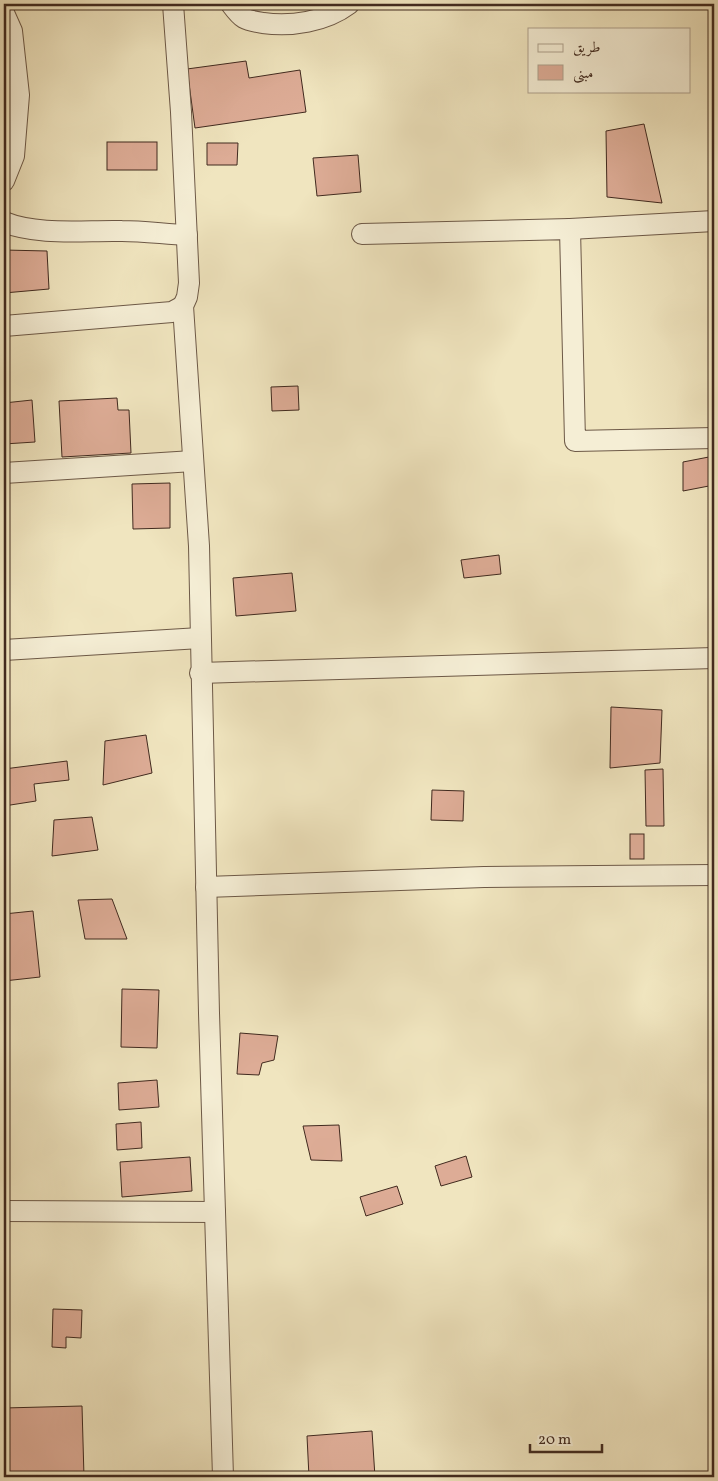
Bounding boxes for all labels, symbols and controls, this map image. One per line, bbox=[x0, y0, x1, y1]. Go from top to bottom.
legend bbox=[528, 28, 690, 92]
text: طريق bbox=[573, 38, 600, 59]
text: مبنى bbox=[573, 64, 593, 85]
scale bar bbox=[530, 1421, 603, 1453]
text: 20 m bbox=[538, 1430, 571, 1451]

